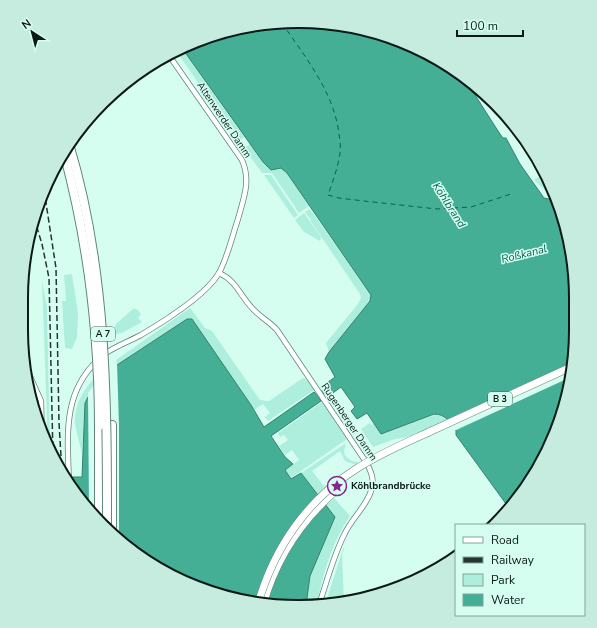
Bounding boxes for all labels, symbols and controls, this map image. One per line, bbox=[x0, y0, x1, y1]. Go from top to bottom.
north arrow bbox=[12, 12, 52, 52]
scale bar bbox=[457, 12, 523, 38]
text: N bbox=[19, 16, 34, 33]
text: 100 m bbox=[463, 18, 498, 34]
street label: Altenwerder Damm bbox=[193, 79, 255, 161]
water label: Köhlbrand bbox=[429, 179, 470, 231]
water label: Roßkanal bbox=[500, 241, 548, 267]
road number: A 7 bbox=[91, 327, 115, 341]
street label: Rugenberger Damm bbox=[318, 380, 380, 464]
road number: B 3 bbox=[488, 392, 512, 406]
place icon: Köhlbrandbrücke bbox=[326, 475, 348, 497]
place label: Köhlbrandbrücke bbox=[351, 479, 431, 493]
legend bbox=[455, 524, 585, 616]
text: Road bbox=[491, 532, 519, 548]
text: Railway bbox=[491, 552, 535, 568]
text: Park bbox=[491, 572, 516, 588]
text: Water bbox=[491, 592, 525, 608]

